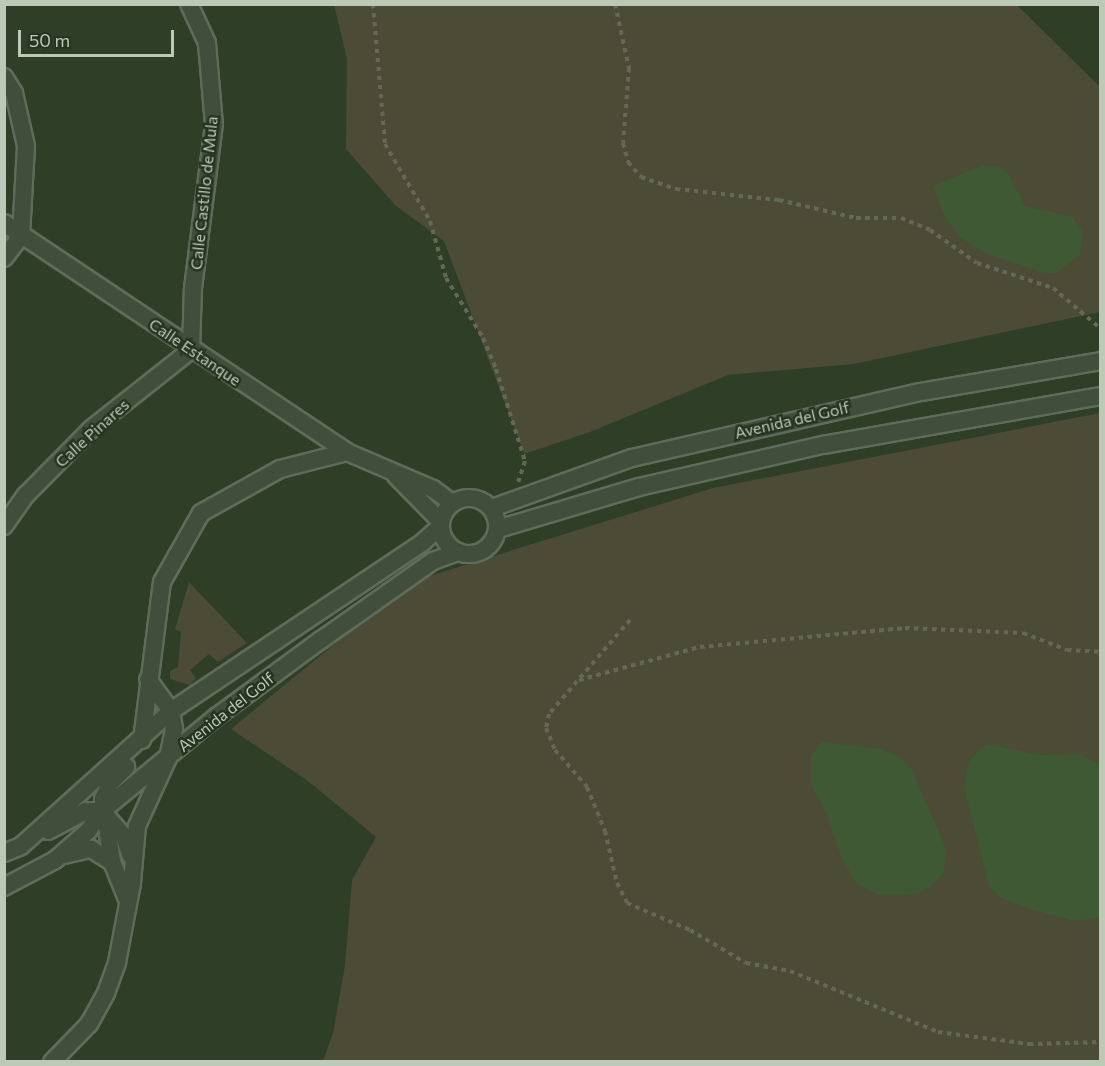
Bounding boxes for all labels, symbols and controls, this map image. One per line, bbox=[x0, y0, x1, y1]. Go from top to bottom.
scale bar bbox=[21, 18, 177, 56]
text: 50 m bbox=[29, 29, 70, 51]
street label: Calle Castillo de Mula bbox=[186, 115, 222, 271]
street label: Calle Estanque bbox=[145, 314, 245, 390]
street label: Calle Pinares bbox=[51, 395, 133, 471]
street label: Avenida del Golf bbox=[733, 397, 851, 443]
street label: Avenida del Golf bbox=[174, 668, 278, 756]

